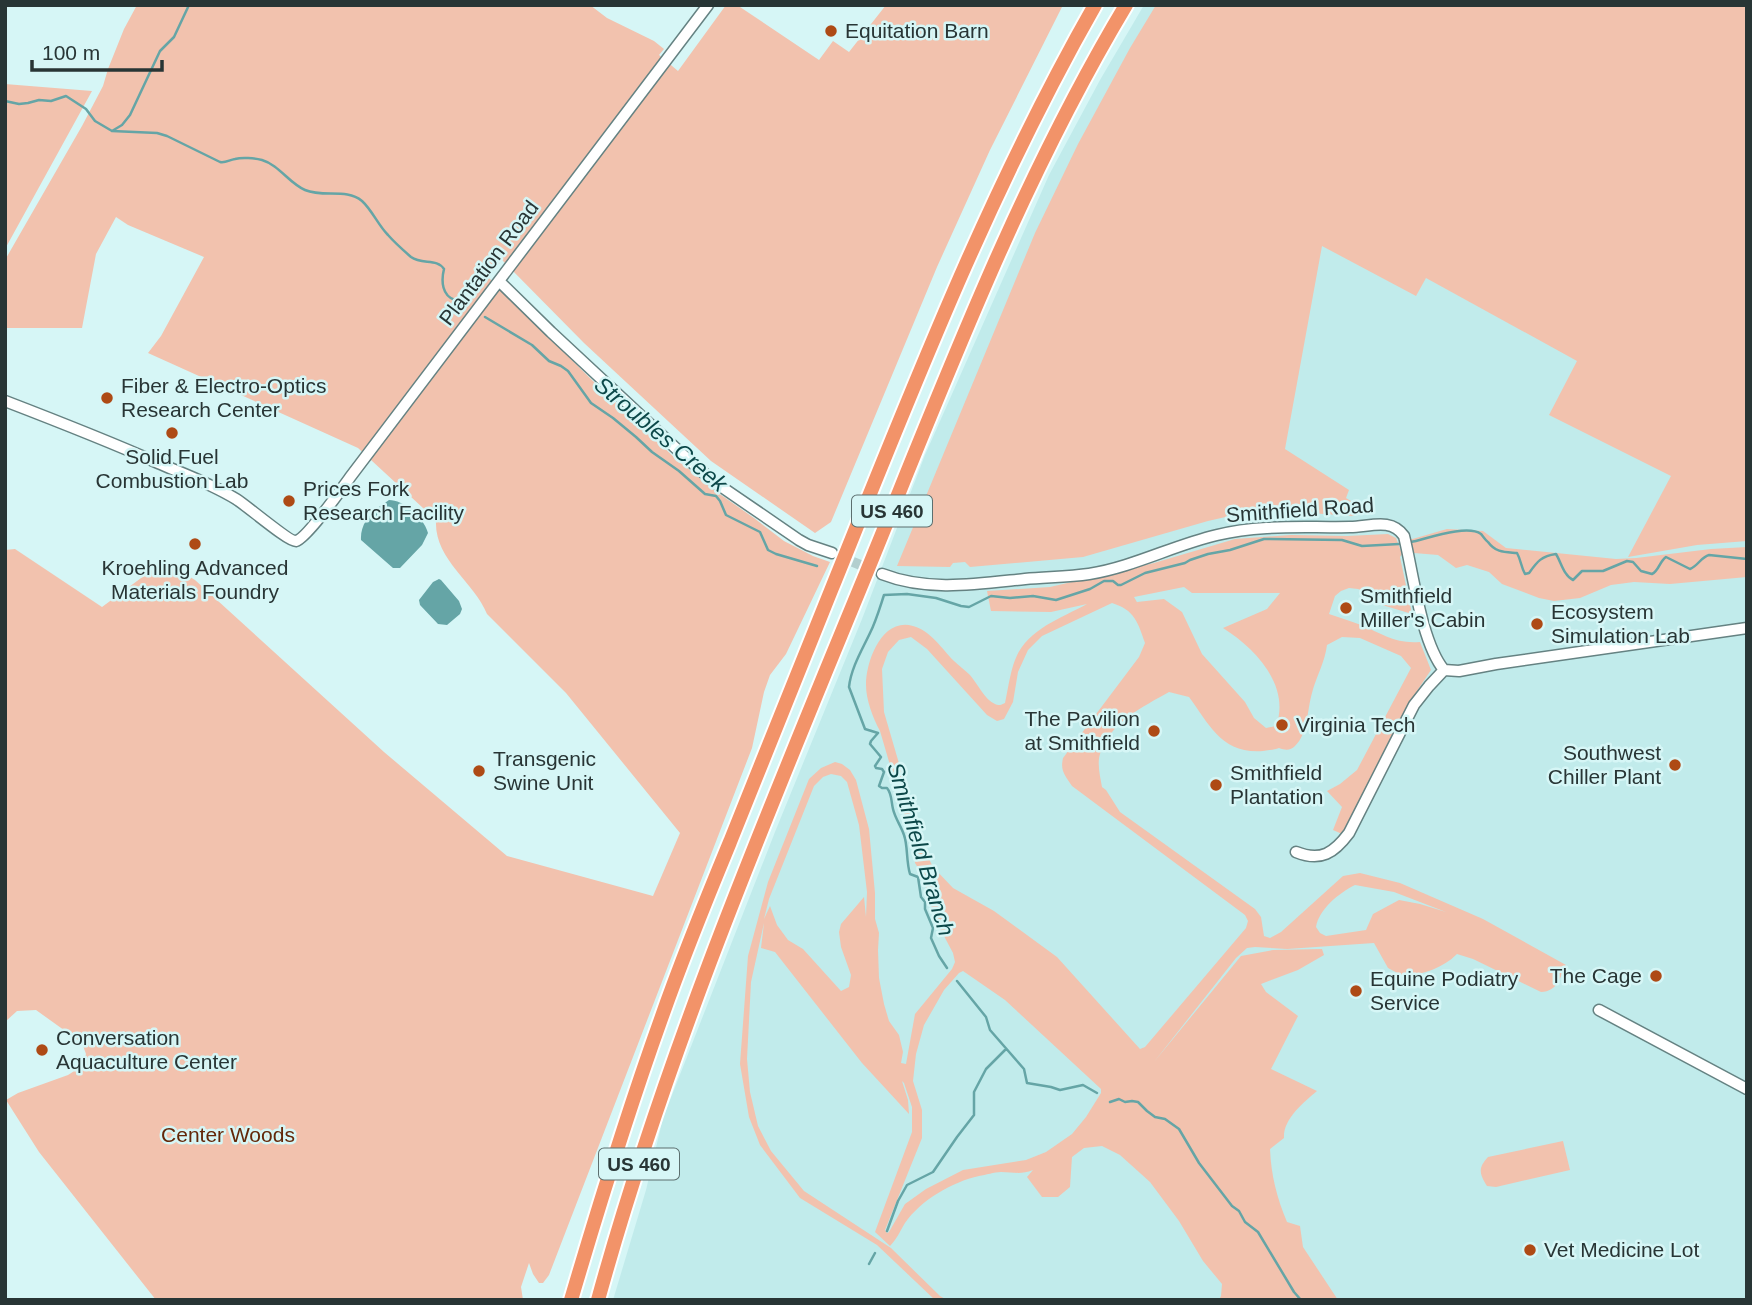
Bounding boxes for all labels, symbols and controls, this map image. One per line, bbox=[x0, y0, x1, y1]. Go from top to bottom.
place label: Equitation Barn bbox=[845, 19, 989, 42]
marker: Equitation Barn bbox=[823, 23, 839, 39]
scale bar bbox=[32, 28, 161, 72]
text: 100 m bbox=[42, 41, 100, 64]
street label: Plantation Road bbox=[434, 196, 543, 329]
water label: Stroubles Creek bbox=[589, 371, 734, 498]
place label: Fiber & Electro-Optics Research Center bbox=[121, 374, 326, 421]
marker: Fiber & Electro-Optics Research Center bbox=[99, 390, 115, 406]
marker: Solid Fuel Combustion Lab bbox=[164, 425, 180, 441]
place label: Solid Fuel Combustion Lab bbox=[96, 445, 248, 492]
place label: Prices Fork Research Facility bbox=[303, 477, 465, 524]
marker: Prices Fork Research Facility bbox=[281, 493, 297, 509]
street label: Smithfield Road bbox=[1225, 493, 1375, 526]
road number: US 460 bbox=[852, 496, 932, 526]
marker: Kroehling Advanced Materials Foundry bbox=[187, 536, 203, 552]
place label: Kroehling Advanced Materials Foundry bbox=[102, 556, 288, 603]
place label: Smithfield Miller's Cabin bbox=[1360, 584, 1485, 631]
marker: Smithfield Miller's Cabin bbox=[1338, 600, 1354, 616]
place label: Ecosystem Simulation Lab bbox=[1551, 600, 1690, 647]
marker: Ecosystem Simulation Lab bbox=[1529, 616, 1545, 632]
place label: The Pavilion at Smithfield bbox=[1024, 707, 1140, 754]
place label: Virginia Tech bbox=[1296, 713, 1415, 736]
marker: Virginia Tech bbox=[1274, 717, 1290, 733]
marker: The Pavilion at Smithfield bbox=[1146, 723, 1162, 739]
place label: Southwest Chiller Plant bbox=[1548, 741, 1661, 788]
place label: Transgenic Swine Unit bbox=[493, 747, 596, 794]
marker: Southwest Chiller Plant bbox=[1667, 757, 1683, 773]
water label: Smithfield Branch bbox=[882, 759, 960, 939]
place label: Smithfield Plantation bbox=[1230, 761, 1323, 808]
marker: Transgenic Swine Unit bbox=[471, 763, 487, 779]
marker: Smithfield Plantation bbox=[1208, 777, 1224, 793]
place label: The Cage bbox=[1550, 964, 1642, 987]
place label: Equine Podiatry Service bbox=[1370, 967, 1519, 1014]
marker: The Cage bbox=[1648, 968, 1664, 984]
marker: Equine Podiatry Service bbox=[1348, 983, 1364, 999]
place label: Conversation Aquaculture Center bbox=[56, 1026, 237, 1073]
marker: Conversation Aquaculture Center bbox=[34, 1042, 50, 1058]
park label: Center Woods bbox=[161, 1123, 295, 1146]
road number: US 460 bbox=[599, 1148, 679, 1180]
place label: Vet Medicine Lot bbox=[1544, 1238, 1699, 1261]
marker: Vet Medicine Lot bbox=[1522, 1242, 1538, 1258]

